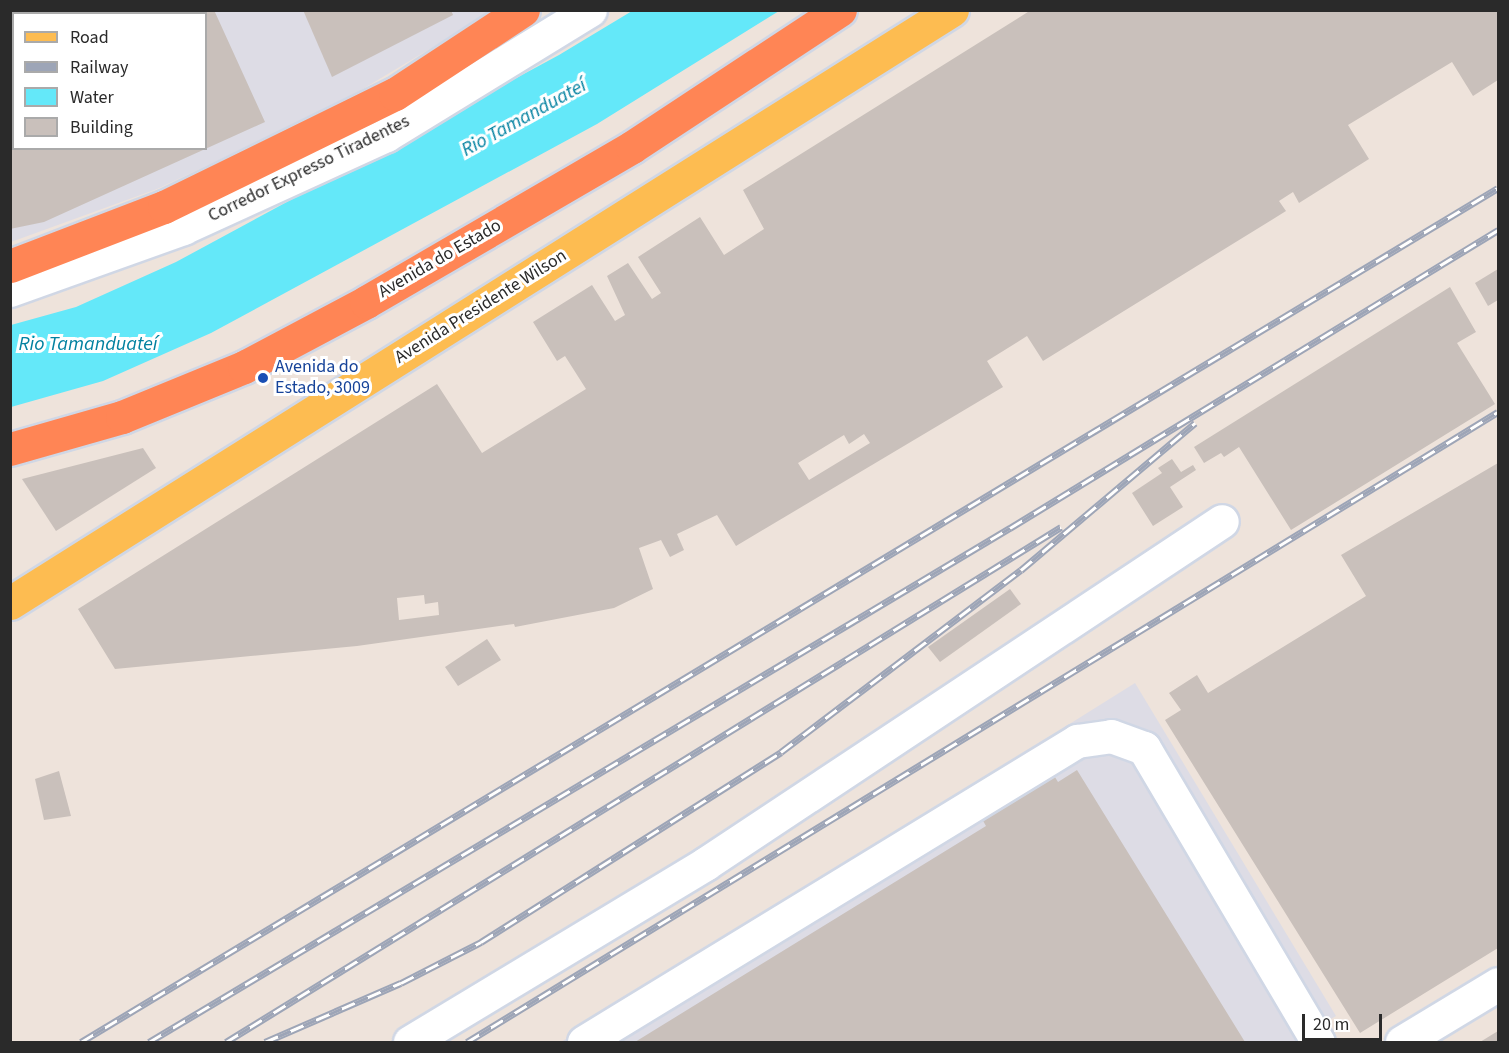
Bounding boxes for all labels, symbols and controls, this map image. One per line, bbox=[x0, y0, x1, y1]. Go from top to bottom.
legend bbox=[12, 12, 207, 150]
text: Road bbox=[70, 25, 109, 50]
text: Railway bbox=[70, 55, 129, 80]
water label: Rio Tamanduateí bbox=[457, 74, 591, 162]
text: Water bbox=[70, 85, 114, 110]
street label: Corredor Expresso Tiradentes bbox=[205, 111, 413, 227]
text: Building bbox=[70, 115, 133, 140]
street label: Avenida do Estado bbox=[375, 215, 505, 303]
street label: Avenida Presidente Wilson bbox=[391, 245, 571, 369]
water label: Rio Tamanduateí bbox=[18, 332, 158, 356]
place label: Avenida do Estado, 3009 bbox=[275, 357, 370, 400]
marker: Avenida do Estado, 3009 bbox=[256, 371, 270, 385]
scale bar bbox=[1305, 1002, 1384, 1040]
text: 20 m bbox=[1313, 1012, 1349, 1037]

